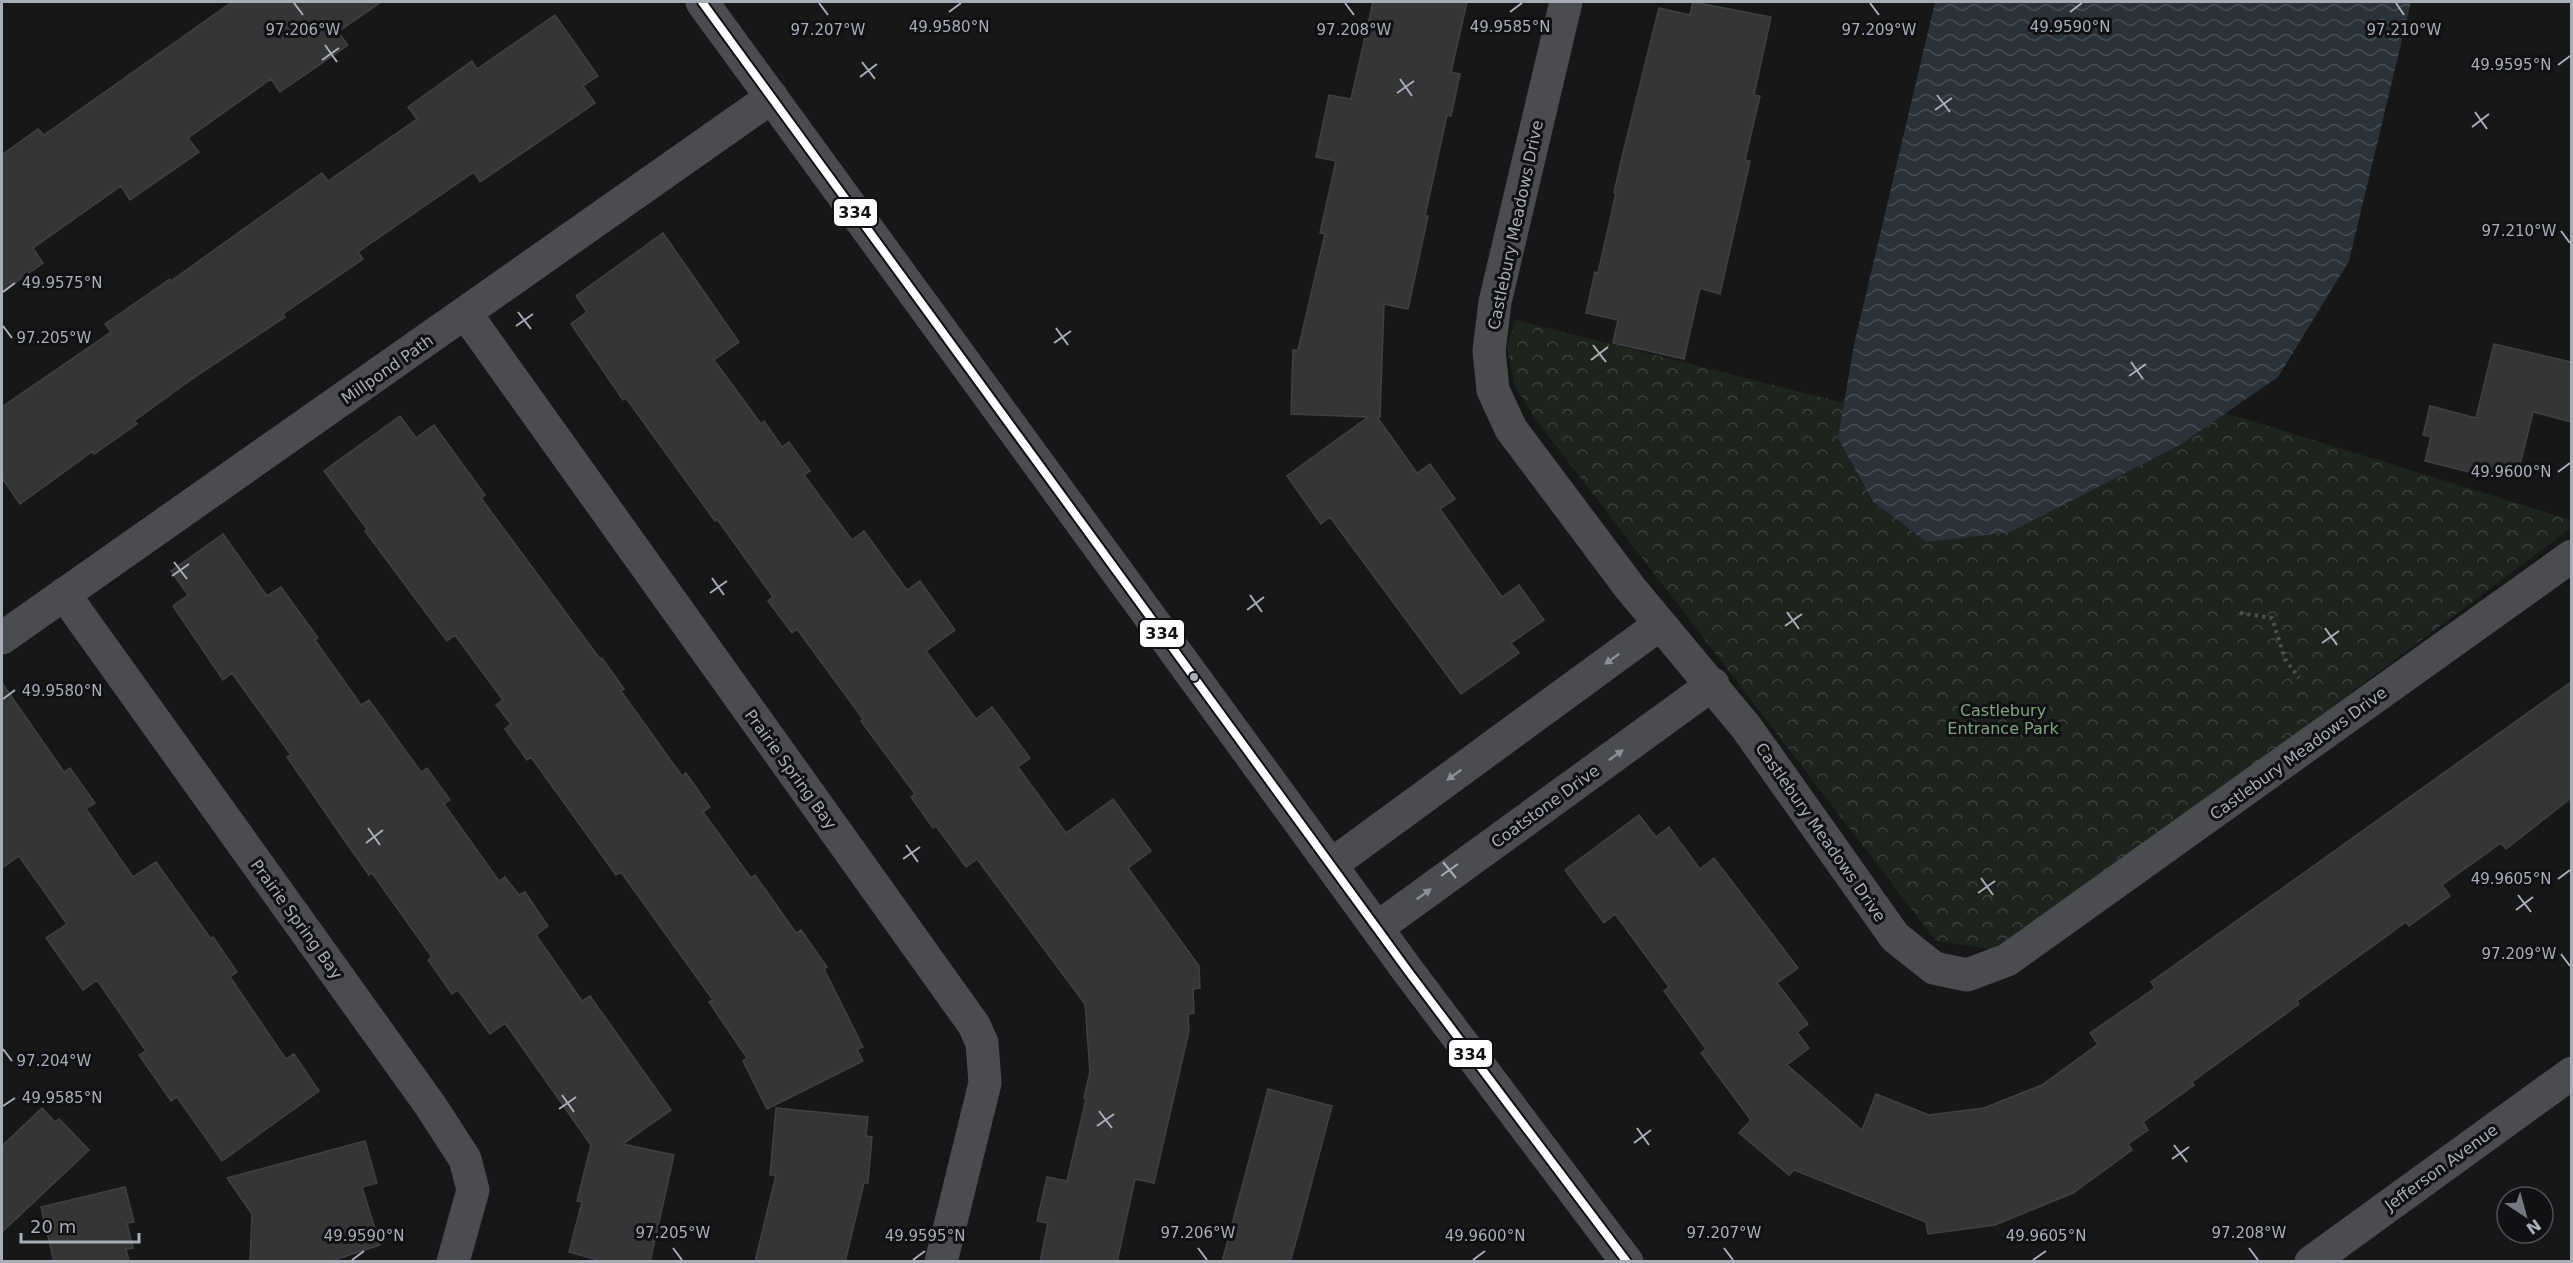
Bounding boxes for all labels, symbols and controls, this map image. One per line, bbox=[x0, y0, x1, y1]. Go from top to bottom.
text: 49.9580°N bbox=[909, 18, 989, 36]
text: 49.9585°N bbox=[1470, 18, 1550, 36]
text: 49.9590°N bbox=[2030, 18, 2110, 36]
text: 97.206°W bbox=[266, 21, 341, 39]
text: 97.207°W bbox=[791, 21, 866, 39]
text: 97.208°W bbox=[1317, 21, 1392, 39]
text: 97.209°W bbox=[1842, 21, 1917, 39]
text: 97.210°W bbox=[2367, 21, 2442, 39]
text: 49.9595°N bbox=[2471, 56, 2551, 74]
street label: Castlebury Meadows Drive bbox=[1484, 119, 1547, 332]
line badge: 334 bbox=[833, 198, 878, 227]
text: 334 bbox=[838, 203, 872, 222]
text: 97.210°W bbox=[2482, 222, 2557, 240]
text: 49.9575°N bbox=[22, 274, 102, 292]
text: 97.205°W bbox=[17, 329, 92, 347]
street label: Millpond Path bbox=[338, 331, 437, 408]
text: 49.9600°N bbox=[2471, 463, 2551, 481]
line badge: 334 bbox=[1139, 619, 1185, 648]
text: 334 bbox=[1145, 624, 1179, 643]
one-way arrow bbox=[1604, 653, 1619, 665]
unlabelled marker bbox=[1188, 671, 1200, 683]
text: 49.9580°N bbox=[22, 682, 102, 700]
street label: Castlebury Meadows Drive bbox=[2206, 683, 2390, 824]
park label: Castlebury Entrance Park bbox=[1947, 701, 2059, 738]
street label: Prairie Spring Bay bbox=[741, 706, 840, 833]
street label: Castlebury Meadows Drive bbox=[1751, 739, 1890, 925]
one-way arrow bbox=[1607, 749, 1623, 761]
street label: Coatstone Drive bbox=[1487, 761, 1603, 852]
one-way arrow bbox=[1447, 768, 1462, 780]
street label: Prairie Spring Bay bbox=[247, 856, 346, 983]
text: 49.9605°N bbox=[2471, 870, 2551, 888]
one-way arrow bbox=[1416, 888, 1432, 900]
text: 97.209°W bbox=[2482, 945, 2557, 963]
line badge: 334 bbox=[1448, 1039, 1493, 1068]
text: 334 bbox=[1453, 1045, 1487, 1064]
text: 97.204°W bbox=[17, 1052, 92, 1070]
text: 49.9585°N bbox=[22, 1089, 102, 1107]
street label: Jefferson Avenue bbox=[2380, 1120, 2501, 1215]
north arrow bbox=[2495, 1185, 2555, 1245]
scale bar bbox=[21, 1206, 140, 1244]
text: N bbox=[2523, 1215, 2545, 1238]
text: 20 m bbox=[30, 1216, 76, 1237]
text: 97.205°W bbox=[636, 1224, 711, 1242]
text: 97.206°W bbox=[1161, 1224, 1236, 1242]
text: 97.207°W bbox=[1687, 1224, 1762, 1242]
text: 97.208°W bbox=[2212, 1224, 2287, 1242]
text: 49.9590°N bbox=[324, 1227, 404, 1245]
text: 49.9595°N bbox=[885, 1227, 965, 1245]
text: 49.9600°N bbox=[1445, 1227, 1525, 1245]
text: 49.9605°N bbox=[2006, 1227, 2086, 1245]

